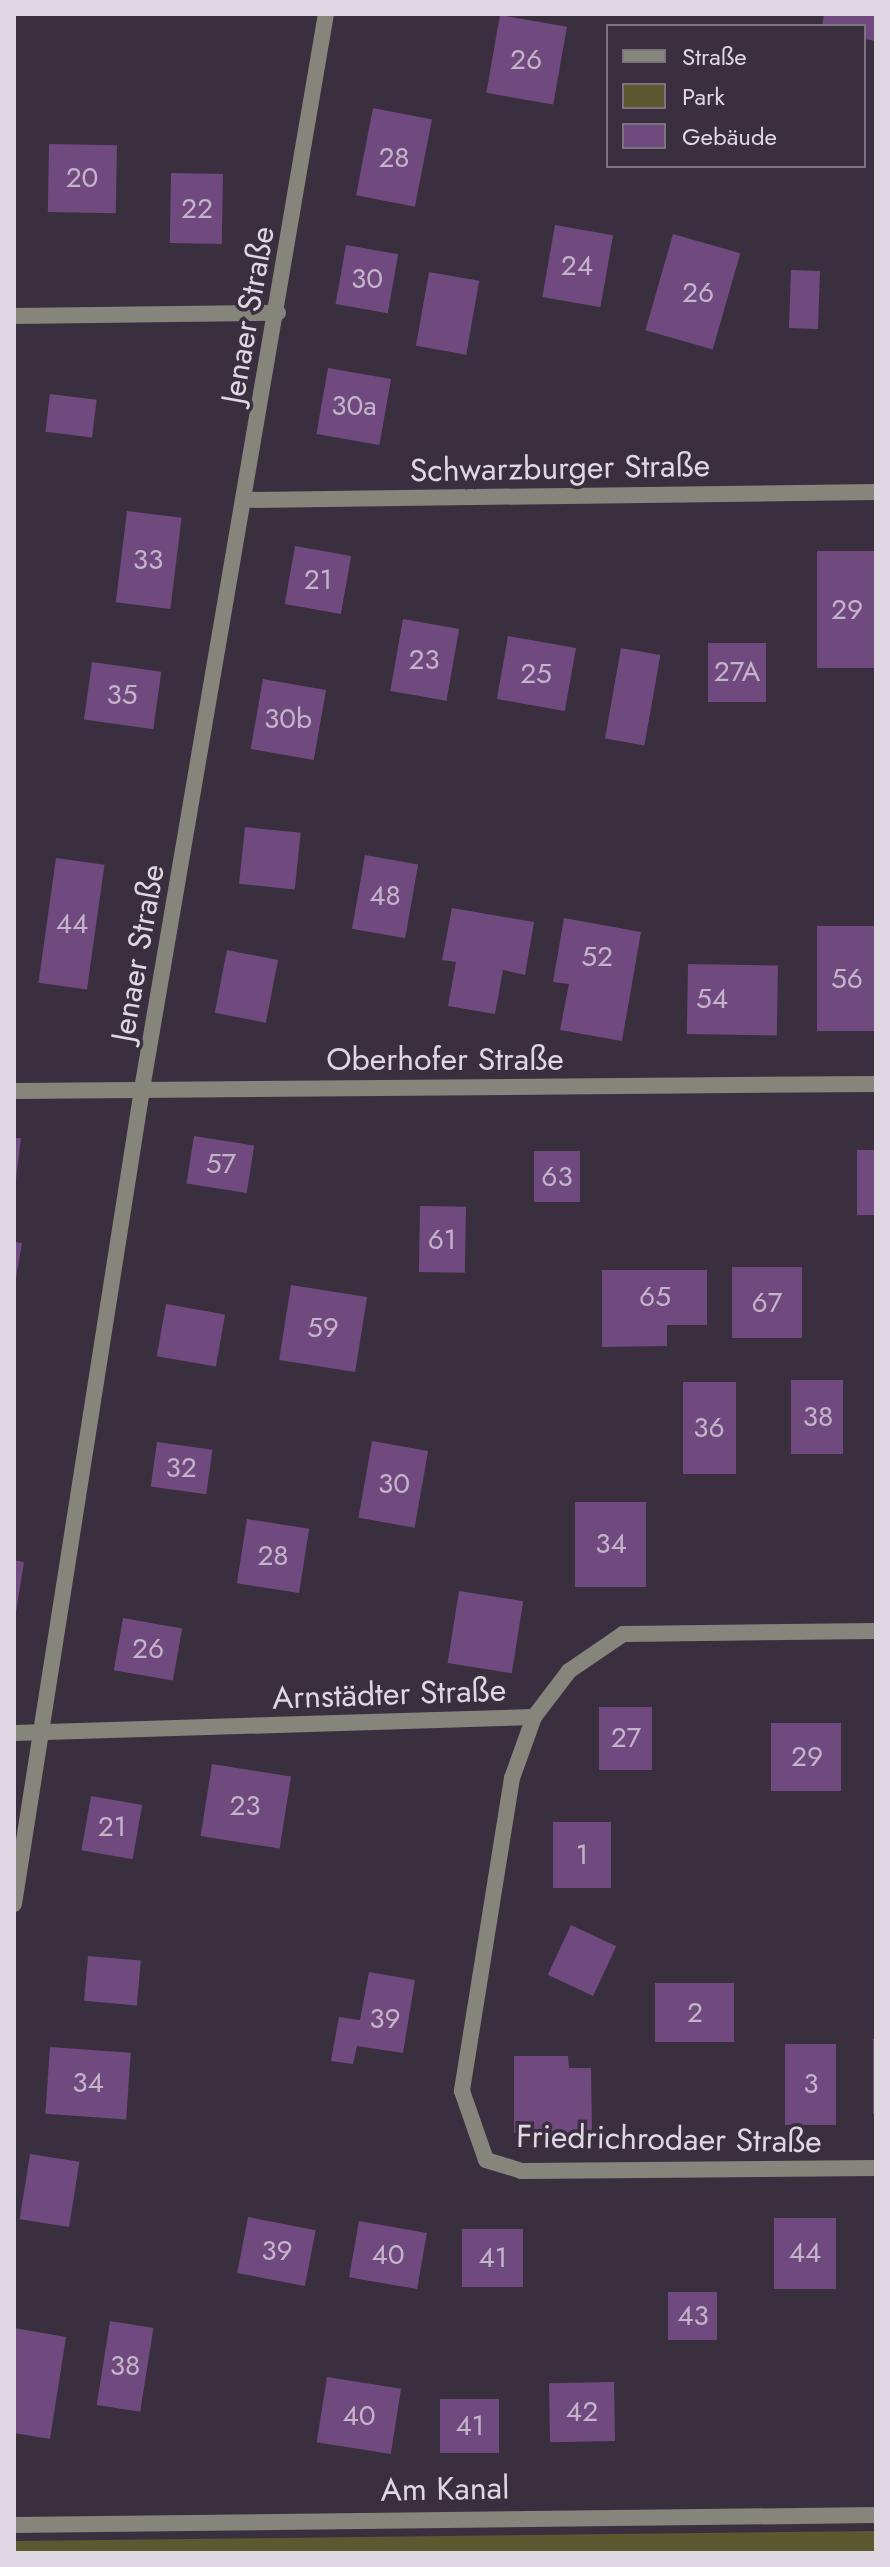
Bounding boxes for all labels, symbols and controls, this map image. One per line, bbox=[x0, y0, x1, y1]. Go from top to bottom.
legend bbox=[606, 24, 866, 168]
text: Straße bbox=[682, 39, 747, 74]
house number: 26 bbox=[510, 43, 542, 77]
text: Park bbox=[682, 79, 725, 114]
text: Gebäude bbox=[682, 119, 777, 154]
house number: 28 bbox=[378, 141, 410, 175]
house number: 20 bbox=[66, 161, 98, 195]
house number: 22 bbox=[181, 192, 213, 226]
street label: Jenaer Straße bbox=[214, 223, 282, 407]
house number: 24 bbox=[561, 249, 593, 283]
house number: 30 bbox=[351, 262, 383, 296]
house number: 26 bbox=[682, 276, 714, 310]
house number: 30a bbox=[331, 389, 377, 423]
street label: Schwarzburger Straße bbox=[410, 446, 710, 490]
house number: 33 bbox=[133, 543, 163, 577]
house number: 21 bbox=[304, 563, 332, 597]
house number: 29 bbox=[831, 593, 863, 627]
house number: 23 bbox=[408, 643, 440, 677]
house number: 27A bbox=[714, 655, 760, 689]
house number: 25 bbox=[520, 657, 552, 691]
house number: 35 bbox=[106, 678, 138, 712]
house number: 30b bbox=[264, 702, 312, 736]
street label: Jenaer Straße bbox=[104, 861, 172, 1045]
house number: 48 bbox=[369, 879, 401, 913]
house number: 44 bbox=[56, 907, 88, 941]
house number: 52 bbox=[581, 940, 613, 974]
house number: 56 bbox=[831, 962, 863, 996]
house number: 54 bbox=[696, 982, 728, 1016]
street label: Oberhofer Straße bbox=[326, 1040, 564, 1078]
house number: 57 bbox=[206, 1147, 236, 1181]
house number: 63 bbox=[541, 1160, 573, 1194]
house number: 61 bbox=[428, 1223, 456, 1257]
house number: 65 bbox=[639, 1280, 671, 1314]
house number: 67 bbox=[752, 1286, 782, 1320]
house number: 59 bbox=[307, 1311, 339, 1345]
house number: 38 bbox=[803, 1400, 833, 1434]
house number: 36 bbox=[693, 1411, 725, 1445]
house number: 32 bbox=[165, 1451, 197, 1485]
house number: 30 bbox=[378, 1467, 410, 1501]
house number: 34 bbox=[595, 1527, 627, 1561]
house number: 28 bbox=[257, 1539, 289, 1573]
house number: 26 bbox=[132, 1632, 164, 1666]
street label: Arnstädter Straße bbox=[271, 1671, 507, 1717]
house number: 27 bbox=[611, 1721, 641, 1755]
house number: 29 bbox=[791, 1740, 823, 1774]
house number: 23 bbox=[229, 1789, 261, 1823]
house number: 21 bbox=[98, 1810, 126, 1844]
house number: 1 bbox=[576, 1838, 588, 1872]
house number: 2 bbox=[687, 1996, 703, 2030]
house number: 39 bbox=[369, 2002, 401, 2036]
house number: 34 bbox=[72, 2066, 104, 2100]
house number: 3 bbox=[803, 2067, 819, 2101]
street label: Friedrichrodaer Straße bbox=[516, 2117, 822, 2161]
house number: 39 bbox=[261, 2234, 293, 2268]
house number: 44 bbox=[789, 2236, 821, 2270]
house number: 40 bbox=[371, 2238, 405, 2272]
house number: 41 bbox=[479, 2241, 507, 2275]
house number: 43 bbox=[677, 2299, 709, 2333]
house number: 38 bbox=[110, 2349, 140, 2383]
house number: 42 bbox=[566, 2395, 598, 2429]
house number: 40 bbox=[342, 2399, 376, 2433]
house number: 41 bbox=[456, 2409, 484, 2443]
street label: Am Kanal bbox=[380, 2469, 510, 2509]

